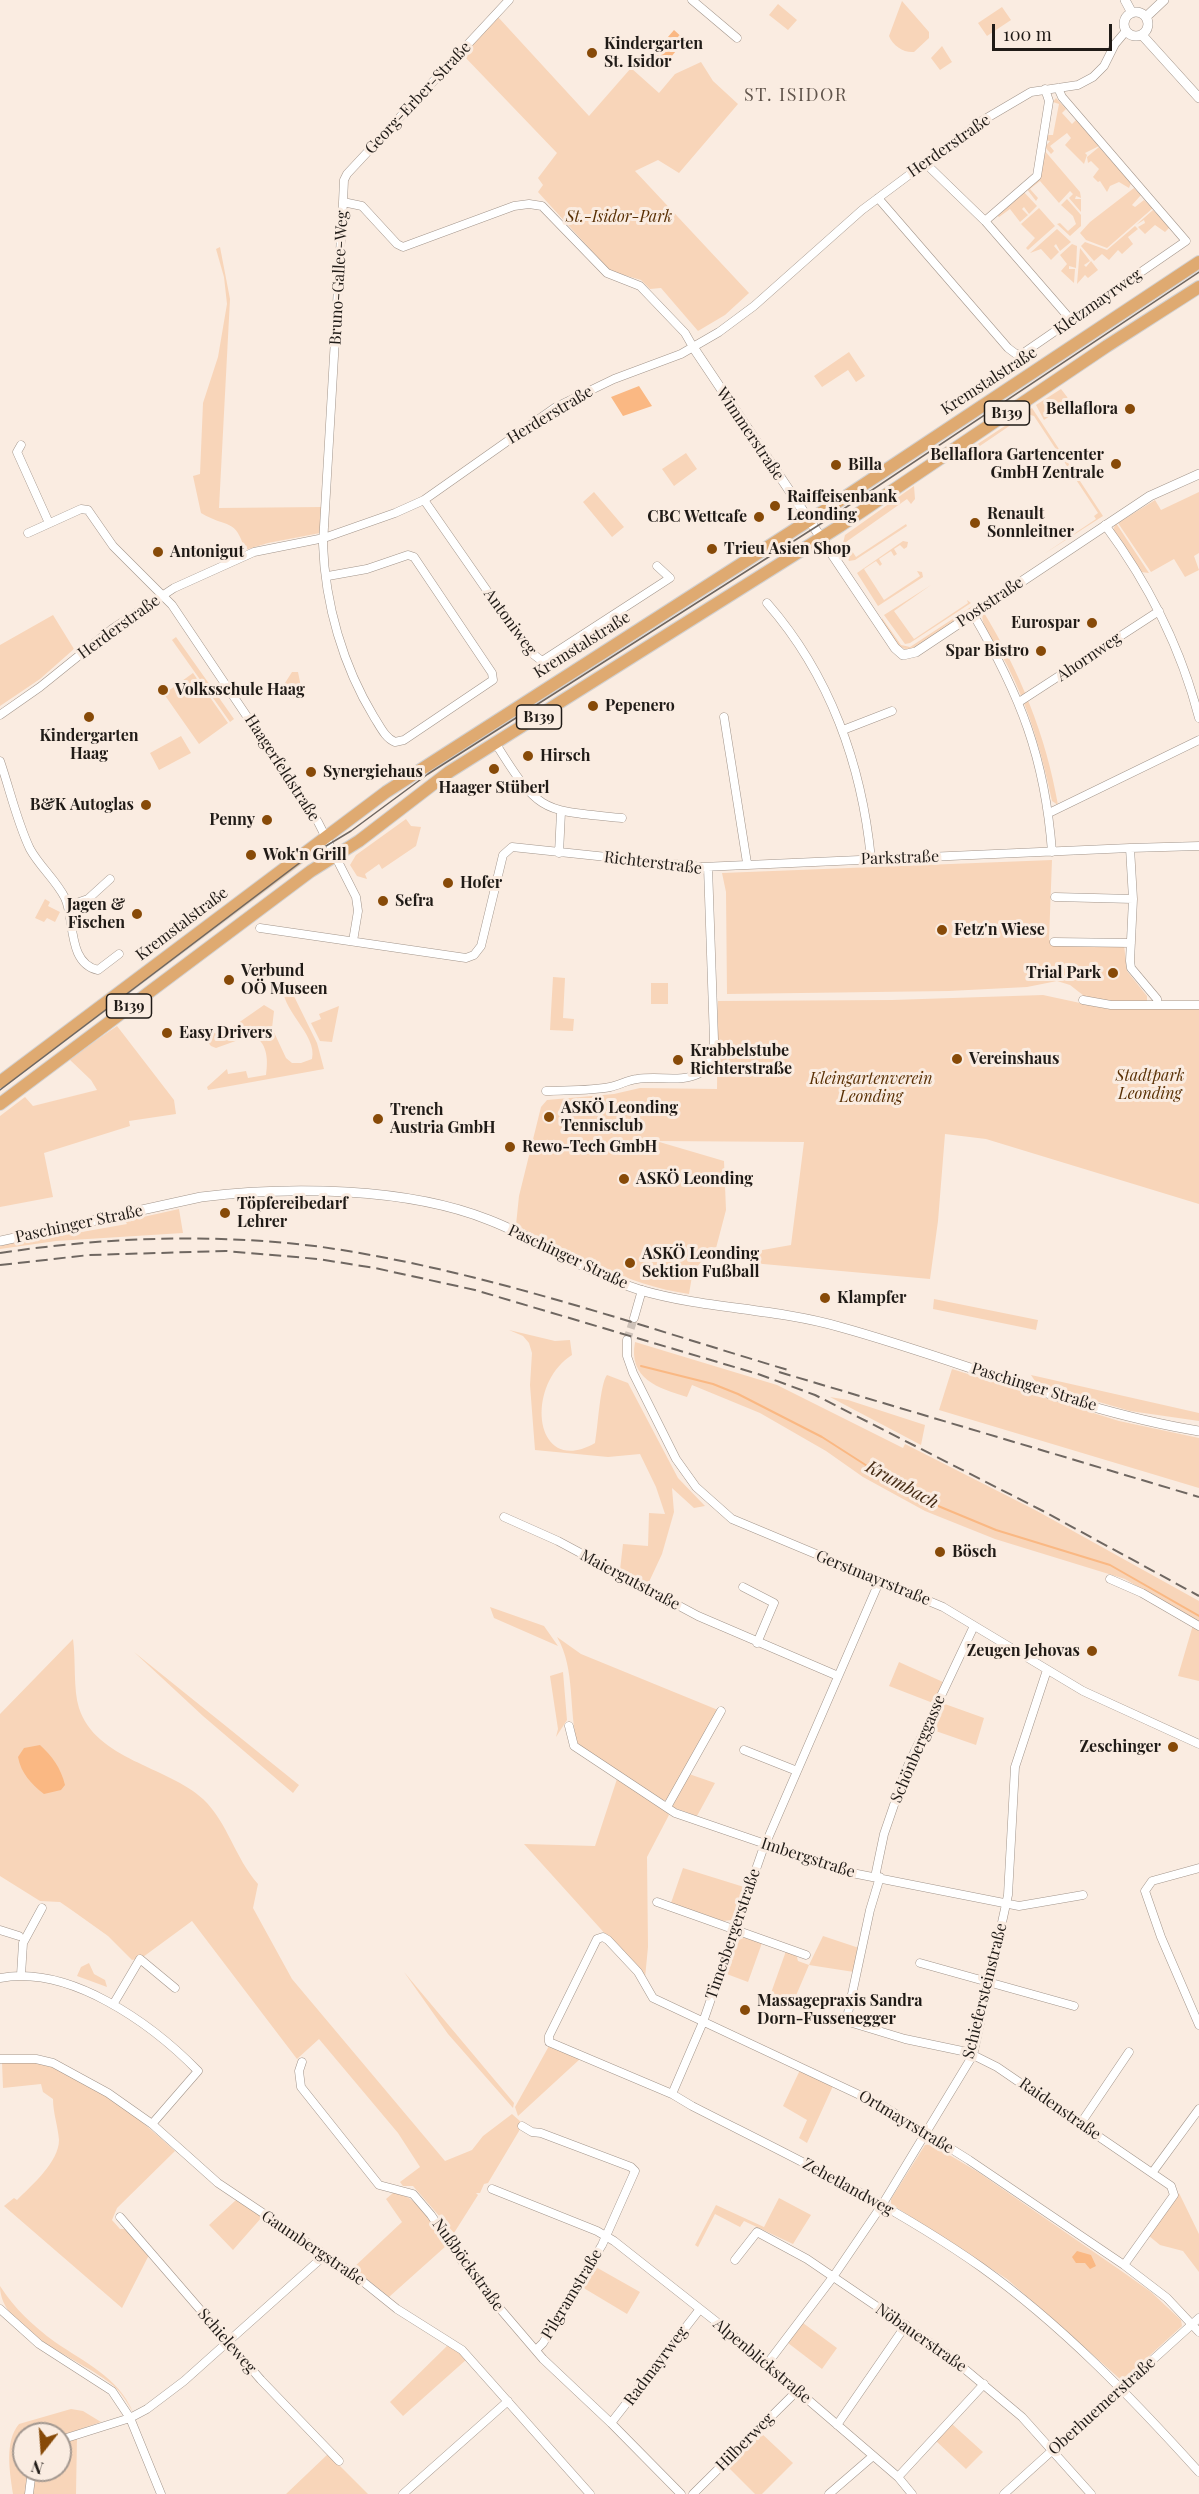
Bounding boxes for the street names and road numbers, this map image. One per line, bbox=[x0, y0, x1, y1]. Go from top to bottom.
street label: Georg-Erber-Straße bbox=[361, 38, 475, 158]
street label: Herderstraße bbox=[904, 110, 994, 182]
street label: Bruno-Gallee-Weg bbox=[326, 210, 352, 346]
street label: Kletzmayrweg bbox=[1051, 265, 1145, 339]
street label: Kremstalstraße bbox=[938, 343, 1040, 419]
street label: Herderstraße bbox=[504, 382, 596, 448]
street label: Wimmerstraße bbox=[712, 384, 788, 484]
road number: B139 bbox=[984, 401, 1030, 425]
street label: Poststraße bbox=[953, 573, 1027, 631]
street label: Antoniweg bbox=[480, 585, 540, 659]
street label: Herderstraße bbox=[74, 591, 164, 663]
street label: Kremstalstraße bbox=[530, 608, 634, 682]
street label: Ahornweg bbox=[1053, 628, 1125, 686]
road number: B139 bbox=[516, 705, 562, 729]
street label: Haagerfeldstraße bbox=[240, 711, 324, 825]
street label: Richterstraße bbox=[603, 847, 703, 879]
street label: Parkstraße bbox=[861, 847, 939, 869]
street label: Kremstalstraße bbox=[132, 883, 232, 965]
road number: B139 bbox=[106, 994, 152, 1018]
street label: Paschinger Straße bbox=[13, 1201, 145, 1247]
street label: Paschinger Straße bbox=[505, 1221, 631, 1293]
street label: Paschinger Straße bbox=[969, 1359, 1099, 1415]
street label: Maiergutstraße bbox=[577, 1546, 683, 1614]
street label: Gerstmayrstraße bbox=[813, 1546, 933, 1610]
street label: Schönberggasse bbox=[887, 1692, 949, 1806]
street label: Imbergstraße bbox=[759, 1834, 857, 1882]
street label: Timesbergerstraße bbox=[702, 1866, 764, 2002]
street label: Schiefersteinstraße bbox=[959, 1921, 1011, 2061]
street label: Raidenstraße bbox=[1015, 2074, 1105, 2144]
street label: Ortmayrstraße bbox=[855, 2086, 957, 2158]
street label: Zehetlandweg bbox=[799, 2154, 897, 2220]
street label: Gaumbergstraße bbox=[258, 2206, 368, 2290]
street label: Nußböckstraße bbox=[428, 2215, 508, 2315]
street label: Pilgramstraße bbox=[538, 2245, 606, 2343]
street label: Nöbauerstraße bbox=[872, 2300, 970, 2376]
street label: Schieleweg bbox=[194, 2305, 260, 2377]
street label: Alpenblickstraße bbox=[709, 2315, 815, 2407]
street label: Radmayrweg bbox=[620, 2323, 692, 2409]
street label: Oberhuemerstraße bbox=[1045, 2353, 1159, 2459]
street label: Hilberweg bbox=[712, 2409, 778, 2475]

